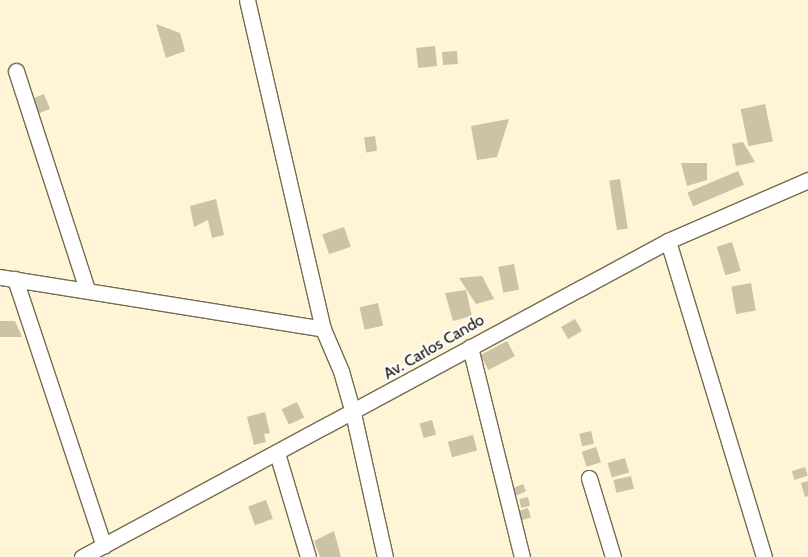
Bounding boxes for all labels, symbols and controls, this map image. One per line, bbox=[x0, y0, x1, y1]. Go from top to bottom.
street label: Av. Carlos Cando bbox=[380, 310, 488, 384]

